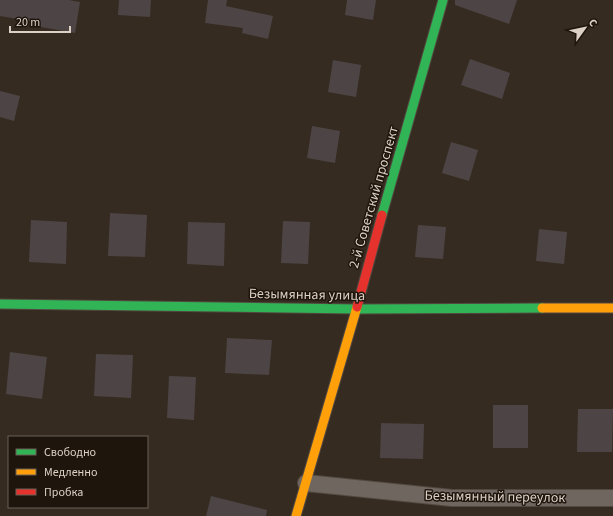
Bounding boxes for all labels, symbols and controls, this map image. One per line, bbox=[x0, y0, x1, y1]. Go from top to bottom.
scale bar bbox=[10, 8, 70, 34]
north arrow bbox=[565, 8, 605, 48]
text: 20 m bbox=[16, 14, 40, 31]
text: С bbox=[585, 16, 601, 30]
street label: 2-й Советский проспект bbox=[344, 123, 404, 271]
street label: Безымянная улица bbox=[249, 284, 365, 306]
legend bbox=[8, 436, 148, 508]
text: Свободно bbox=[44, 444, 96, 461]
text: Медленно bbox=[44, 464, 98, 481]
text: Пробка bbox=[44, 484, 83, 501]
street label: Безымянный переулок bbox=[424, 486, 566, 508]

